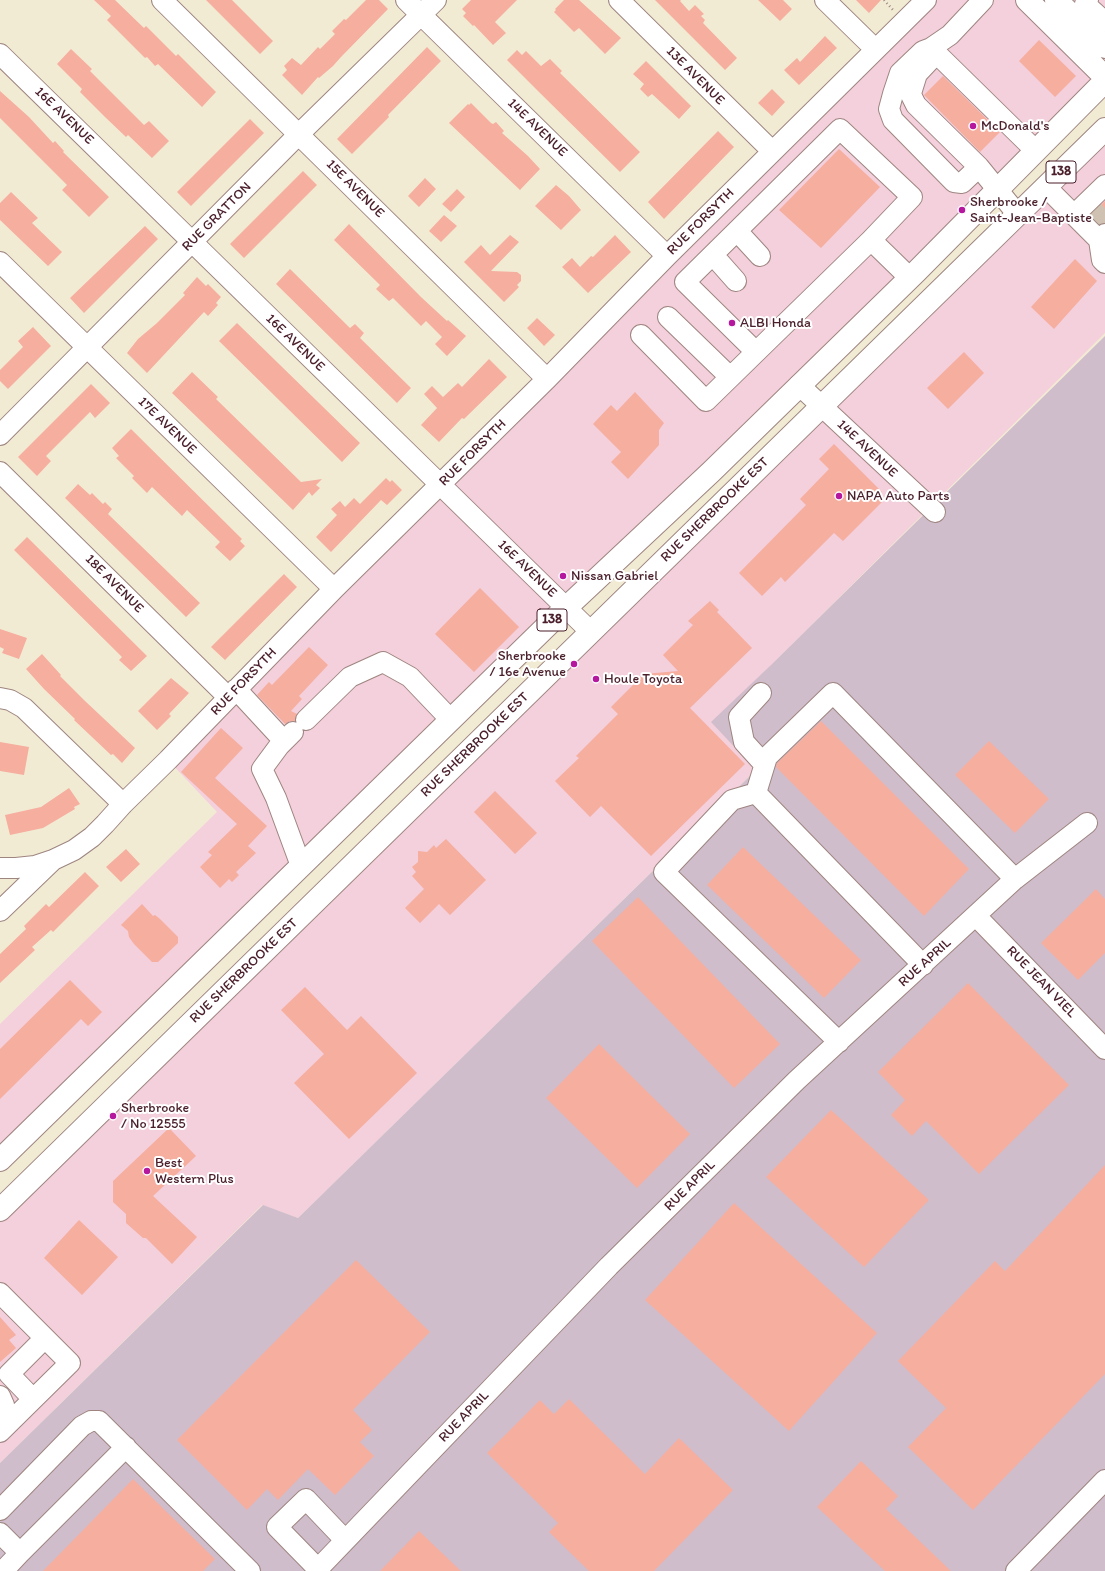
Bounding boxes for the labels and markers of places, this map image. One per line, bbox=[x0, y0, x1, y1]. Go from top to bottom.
place label: McDonald's bbox=[981, 118, 1049, 134]
marker: McDonald's bbox=[968, 121, 978, 131]
place label: Sherbrooke / Saint-Jean-Baptiste bbox=[970, 194, 1092, 226]
marker: Sherbrooke / Saint-Jean-Baptiste bbox=[957, 205, 967, 215]
place label: ALBI Honda bbox=[740, 315, 811, 331]
marker: ALBI Honda bbox=[727, 318, 737, 328]
place label: NAPA Auto Parts bbox=[847, 488, 950, 504]
marker: NAPA Auto Parts bbox=[834, 491, 844, 501]
place label: Nissan Gabriel bbox=[571, 568, 658, 584]
marker: Nissan Gabriel bbox=[558, 571, 568, 581]
place label: Sherbrooke / 16e Avenue bbox=[489, 648, 566, 680]
marker: Sherbrooke / 16e Avenue bbox=[569, 659, 579, 669]
place label: Houle Toyota bbox=[604, 671, 682, 687]
marker: Houle Toyota bbox=[591, 674, 601, 684]
place label: Sherbrooke / No 12555 bbox=[121, 1100, 189, 1132]
marker: Sherbrooke / No 12555 bbox=[108, 1111, 118, 1121]
place label: Best Western Plus bbox=[155, 1155, 234, 1188]
marker: Best Western Plus bbox=[142, 1166, 152, 1176]

